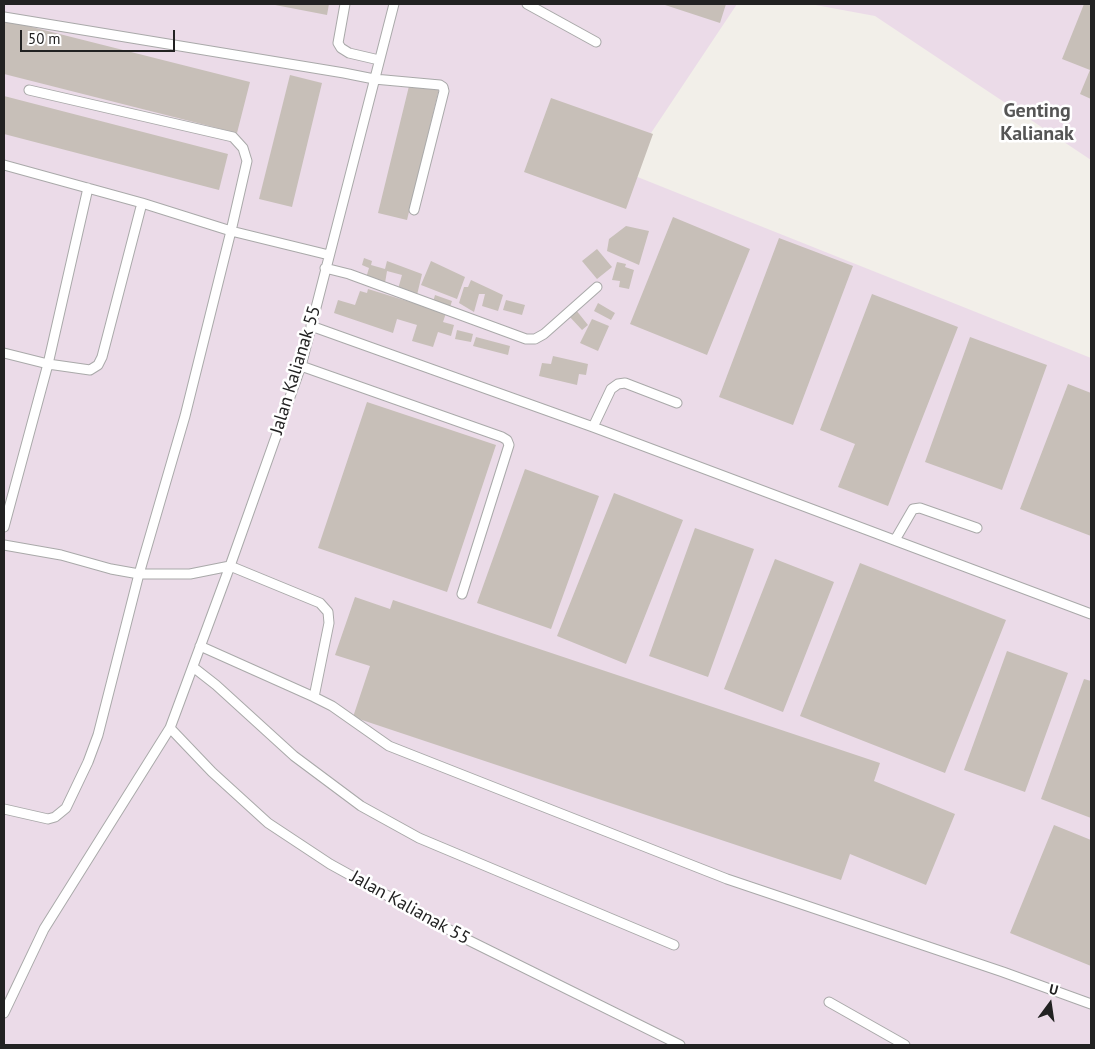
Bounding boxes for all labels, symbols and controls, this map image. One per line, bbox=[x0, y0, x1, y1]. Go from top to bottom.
scale bar bbox=[22, 20, 178, 52]
text: 50 m bbox=[28, 29, 61, 48]
district label: Genting Kalianak bbox=[1000, 99, 1074, 146]
street label: Jalan Kalianak 55 bbox=[266, 303, 326, 437]
street label: Jalan Kalianak 55 bbox=[346, 866, 474, 950]
north arrow bbox=[1025, 979, 1075, 1029]
text: U bbox=[1047, 980, 1060, 999]

